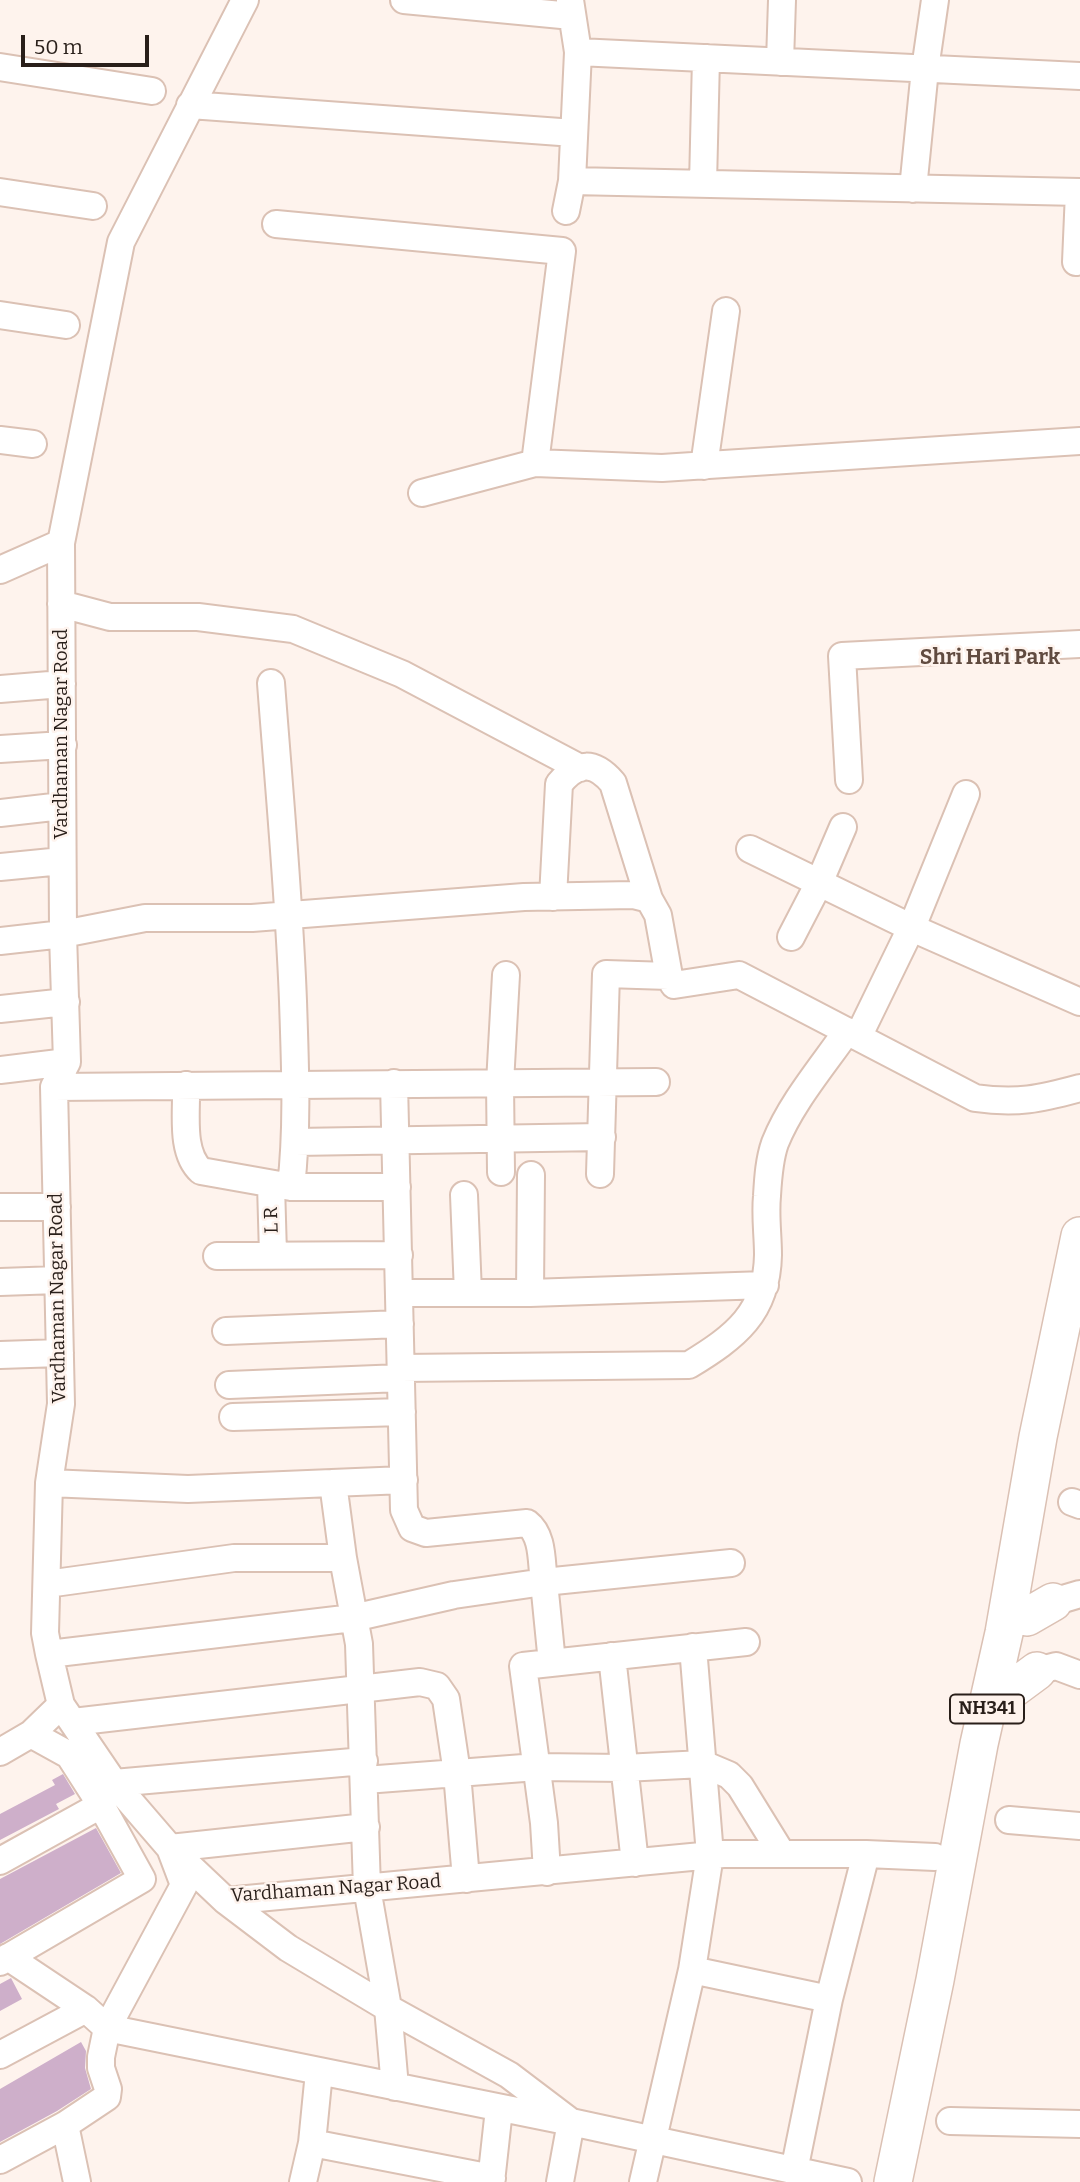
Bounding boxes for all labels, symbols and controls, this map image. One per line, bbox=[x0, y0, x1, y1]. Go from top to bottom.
scale bar bbox=[24, 21, 152, 65]
text: 50 m bbox=[34, 34, 83, 60]
street label: Vardhaman Nagar Road bbox=[51, 629, 73, 839]
district label: Shri Hari Park bbox=[920, 645, 1060, 671]
street label: Vardhaman Nagar Road bbox=[45, 1193, 71, 1403]
street label: L R bbox=[260, 1206, 284, 1234]
road number: NH341 bbox=[950, 1694, 1024, 1724]
street label: Vardhaman Nagar Road bbox=[230, 1870, 442, 1908]

